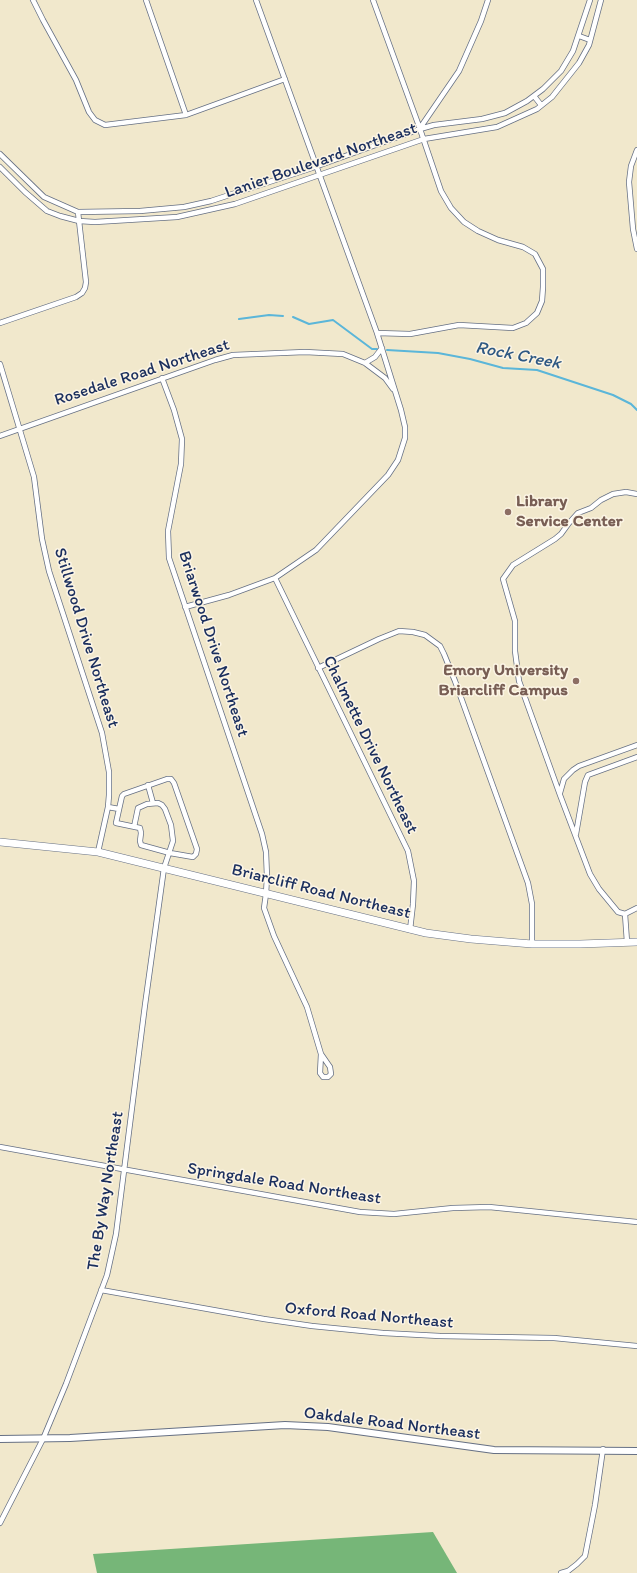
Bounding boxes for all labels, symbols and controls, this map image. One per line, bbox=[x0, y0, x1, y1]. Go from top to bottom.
street label: Lanier Boulevard Northeast bbox=[222, 119, 420, 203]
street label: Rosedale Road Northeast bbox=[52, 335, 232, 411]
water label: Rock Creek bbox=[473, 337, 563, 375]
place label: Library Service Center bbox=[516, 492, 622, 532]
marker: Library Service Center bbox=[503, 507, 513, 517]
street label: Stillwood Drive Northeast bbox=[49, 546, 123, 730]
street label: Briarwood Drive Northeast bbox=[173, 548, 253, 740]
street label: Chalmette Drive Northeast bbox=[318, 653, 422, 837]
place label: Emory University Briarcliff Campus bbox=[438, 661, 568, 701]
marker: Emory University Briarcliff Campus bbox=[571, 676, 581, 686]
street label: Briarcliff Road Northeast bbox=[229, 860, 413, 924]
street label: The By Way Northeast bbox=[83, 1110, 129, 1272]
street label: Springdale Road Northeast bbox=[186, 1159, 382, 1209]
street label: Oxford Road Northeast bbox=[284, 1298, 454, 1334]
street label: Oakdale Road Northeast bbox=[303, 1403, 481, 1445]

